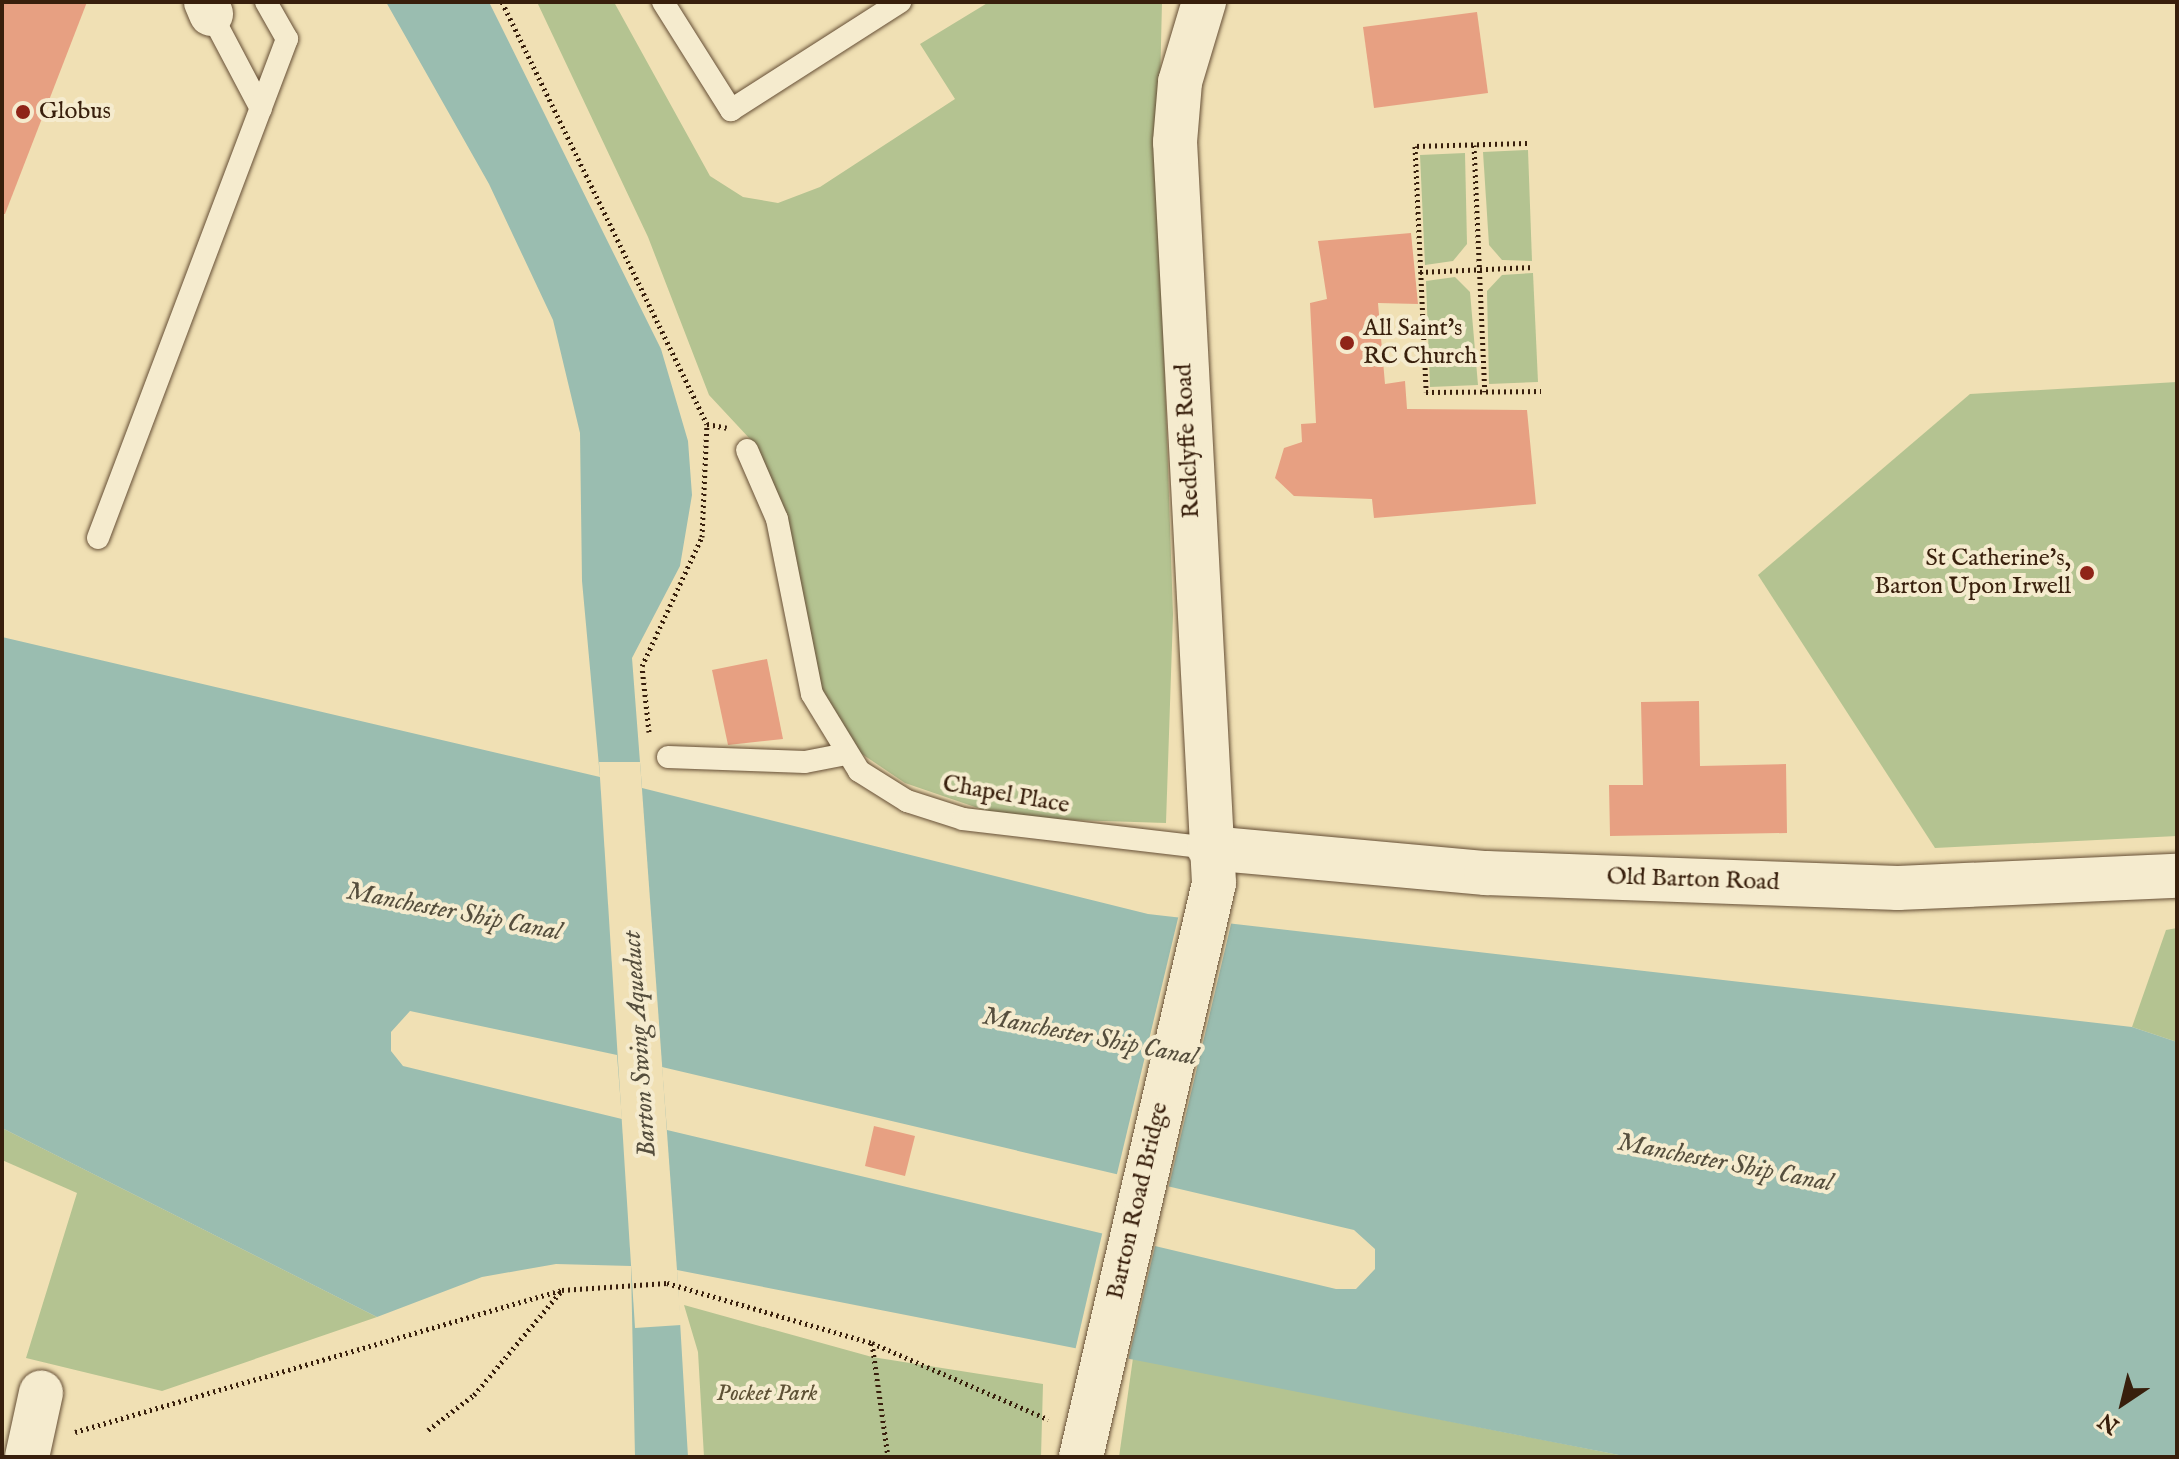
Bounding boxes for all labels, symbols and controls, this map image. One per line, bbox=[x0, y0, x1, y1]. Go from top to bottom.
place label: Globus bbox=[39, 98, 111, 126]
marker: Globus bbox=[14, 103, 32, 121]
place label: All Saint's RC Church bbox=[1363, 315, 1477, 371]
marker: All Saint's RC Church bbox=[1338, 334, 1356, 352]
street label: Redclyffe Road bbox=[1170, 363, 1206, 519]
place label: St Catherine's, Barton Upon Irwell bbox=[1874, 545, 2071, 601]
marker: St Catherine's, Barton Upon Irwell bbox=[2078, 564, 2096, 582]
street label: Chapel Place bbox=[940, 770, 1072, 820]
street label: Old Barton Road bbox=[1606, 863, 1780, 897]
water label: Manchester Ship Canal bbox=[344, 876, 564, 948]
water label: Barton Swing Aqueduct bbox=[617, 930, 663, 1158]
water label: Manchester Ship Canal bbox=[980, 1001, 1200, 1073]
street label: Barton Road Bridge bbox=[1101, 1100, 1175, 1302]
water label: Manchester Ship Canal bbox=[1615, 1127, 1835, 1199]
north arrow bbox=[2083, 1363, 2163, 1443]
park label: Pocket Park bbox=[716, 1380, 818, 1408]
text: N bbox=[2093, 1406, 2125, 1440]

